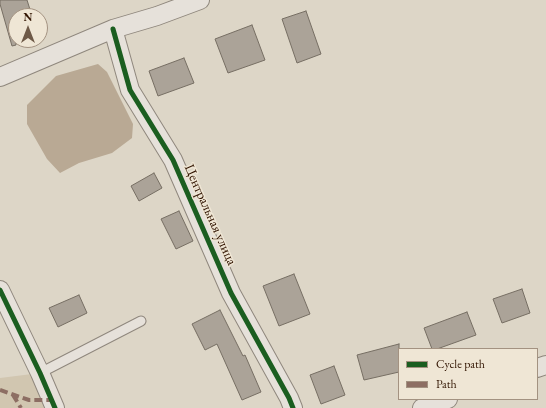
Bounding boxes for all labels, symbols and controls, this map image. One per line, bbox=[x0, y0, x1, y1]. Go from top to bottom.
north arrow bbox=[8, 8, 48, 48]
text: N bbox=[24, 10, 32, 24]
street label: Центральная улица bbox=[180, 162, 240, 268]
legend bbox=[398, 348, 538, 400]
text: Cycle path bbox=[436, 356, 485, 372]
text: Path bbox=[436, 376, 457, 392]

